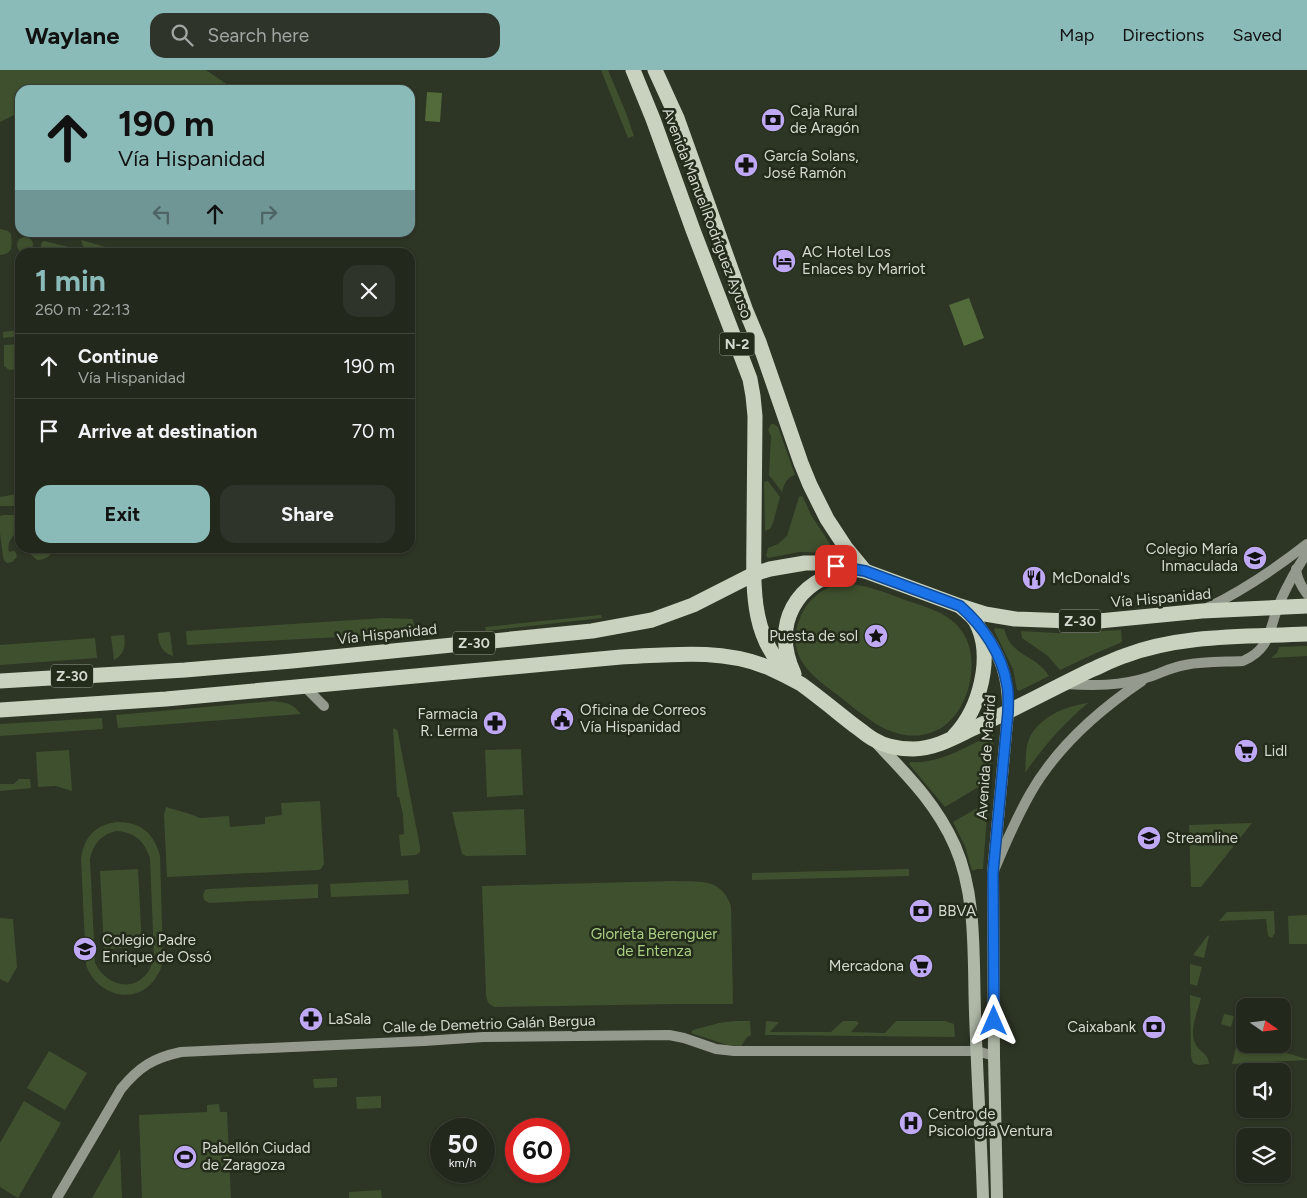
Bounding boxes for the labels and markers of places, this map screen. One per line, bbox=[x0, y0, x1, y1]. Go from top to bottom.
place label: Caja Rural de Aragón bbox=[790, 102, 859, 137]
bank icon: Caja Rural de Aragón bbox=[760, 107, 786, 133]
place label: García Solans, José Ramón bbox=[764, 147, 859, 182]
pharmacy icon: García Solans, José Ramón bbox=[733, 152, 759, 178]
place label: AC Hotel Los Enlaces by Marriot bbox=[802, 243, 926, 278]
hotel icon: AC Hotel Los Enlaces by Marriot bbox=[771, 248, 797, 274]
place label: Colegio María Inmaculada bbox=[1146, 540, 1238, 575]
pin bbox=[815, 545, 857, 587]
school or university icon: Colegio María Inmaculada bbox=[1242, 545, 1268, 571]
restaurant icon: McDonald's bbox=[1021, 565, 1047, 591]
place label: McDonald's bbox=[1052, 569, 1130, 587]
place icon: Puesta de sol bbox=[863, 623, 889, 649]
place label: Puesta de sol bbox=[769, 627, 858, 645]
place label: Oficina de Correos Vía Hispanidad bbox=[580, 701, 706, 736]
place label: Farmacia R. Lerma bbox=[418, 705, 478, 740]
public building icon: Oficina de Correos Vía Hispanidad bbox=[549, 706, 575, 732]
pharmacy icon: Farmacia R. Lerma bbox=[482, 710, 508, 736]
supermarket icon: Lidl bbox=[1233, 738, 1259, 764]
place label: Lidl bbox=[1264, 742, 1287, 760]
school or university icon: Streamline bbox=[1136, 825, 1162, 851]
place label: Streamline bbox=[1166, 829, 1238, 847]
bank icon: BBVA bbox=[908, 898, 934, 924]
place label: BBVA bbox=[938, 902, 976, 920]
place label: Colegio Padre Enrique de Ossó bbox=[102, 931, 212, 966]
school or university icon: Colegio Padre Enrique de Ossó bbox=[72, 936, 98, 962]
supermarket icon: Mercadona bbox=[908, 953, 934, 979]
place label: Mercadona bbox=[829, 957, 904, 975]
pharmacy icon: LaSala bbox=[298, 1006, 324, 1032]
place label: LaSala bbox=[328, 1010, 371, 1028]
bank icon: Caixabank bbox=[1141, 1014, 1167, 1040]
place label: Caixabank bbox=[1067, 1018, 1137, 1036]
place label: Centro de Psicología Ventura bbox=[928, 1105, 1053, 1140]
hospital icon: Centro de Psicología Ventura bbox=[898, 1110, 924, 1136]
place label: Pabellón Ciudad de Zaragoza bbox=[202, 1139, 310, 1174]
sports icon: Pabellón Ciudad de Zaragoza bbox=[172, 1144, 198, 1170]

